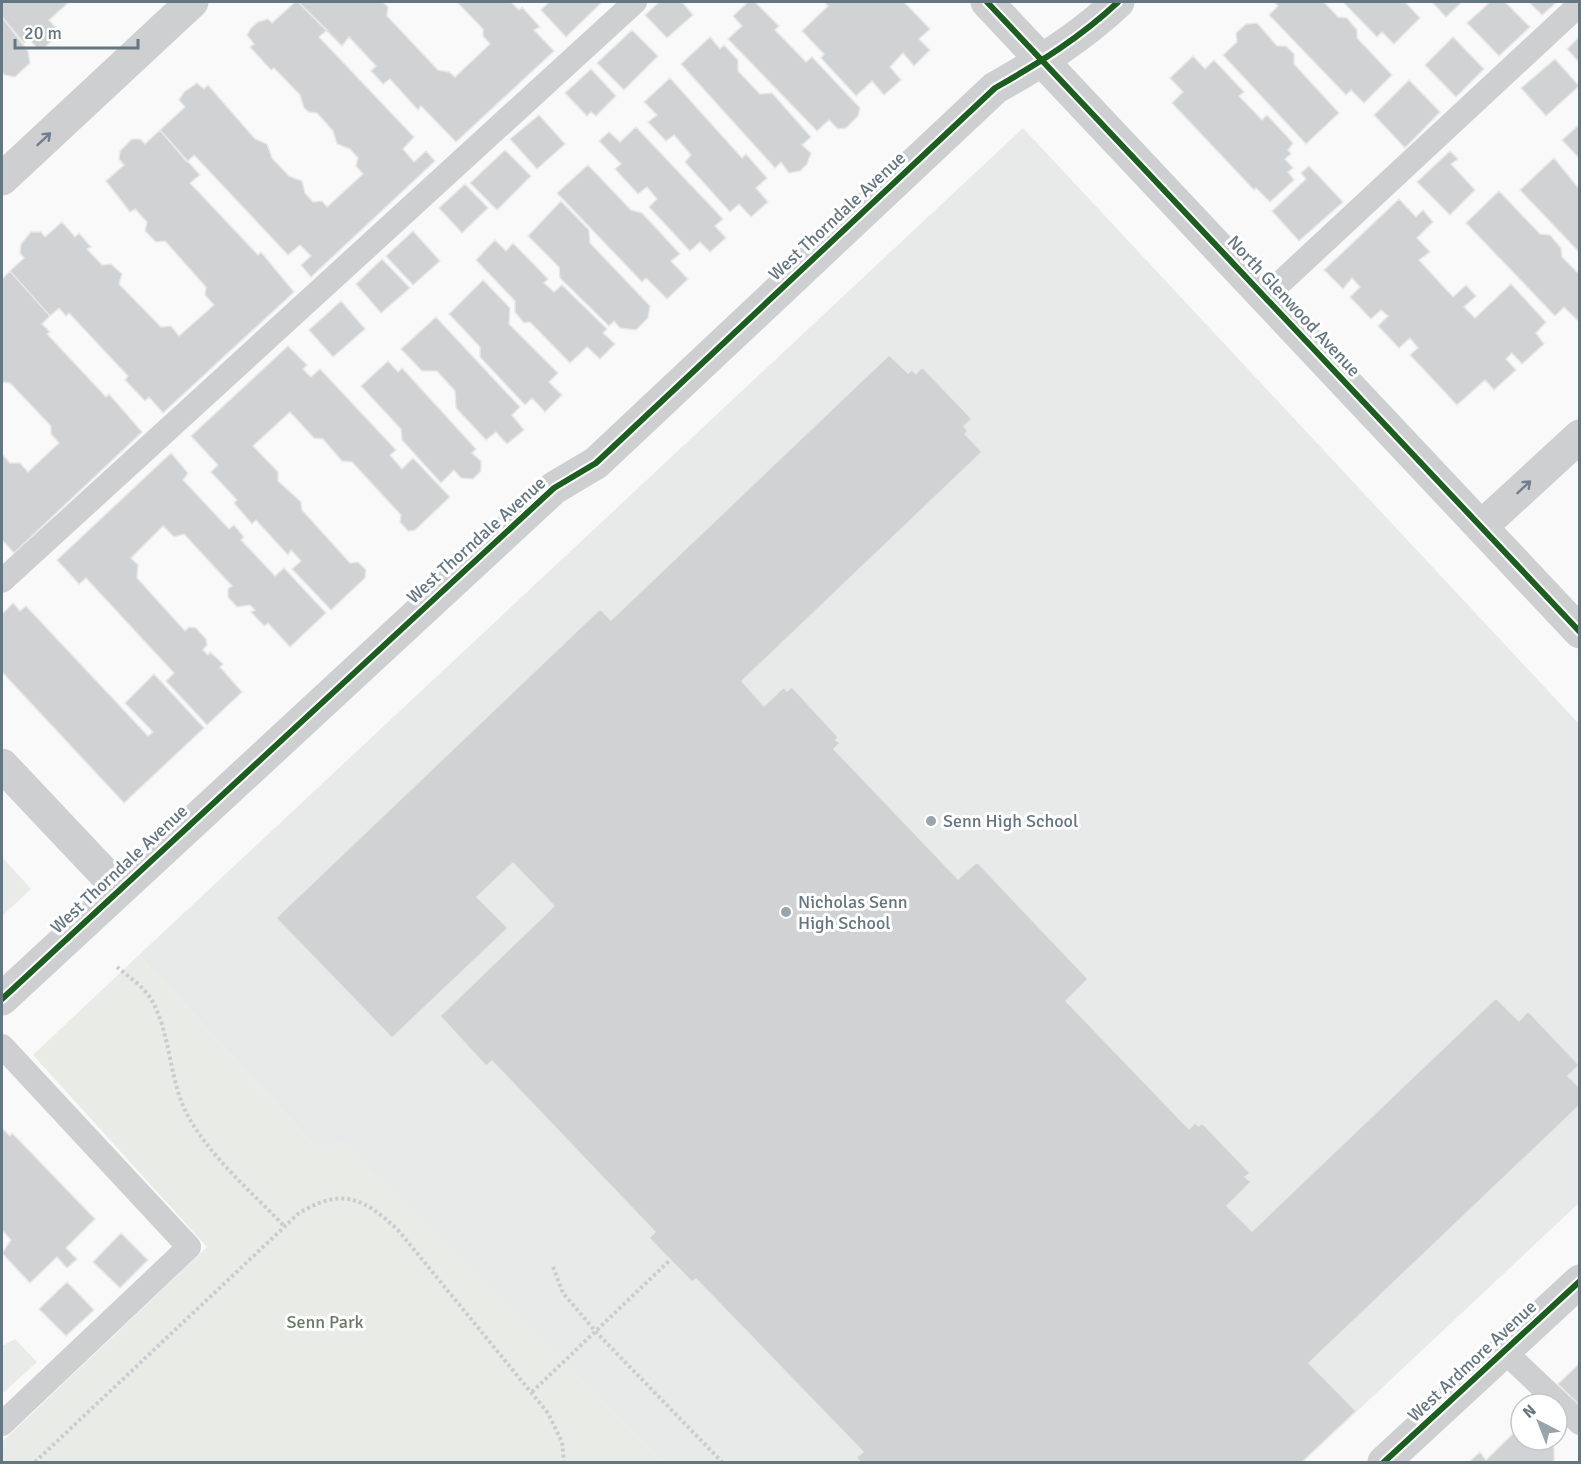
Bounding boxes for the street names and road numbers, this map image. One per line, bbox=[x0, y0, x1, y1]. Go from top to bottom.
street label: West Thorndale Avenue bbox=[764, 147, 910, 285]
street label: North Glenwood Avenue bbox=[1223, 231, 1365, 381]
street label: West Thorndale Avenue bbox=[402, 472, 550, 608]
street label: West Thorndale Avenue bbox=[46, 800, 192, 938]
street label: West Ardmore Avenue bbox=[1403, 1296, 1541, 1426]

